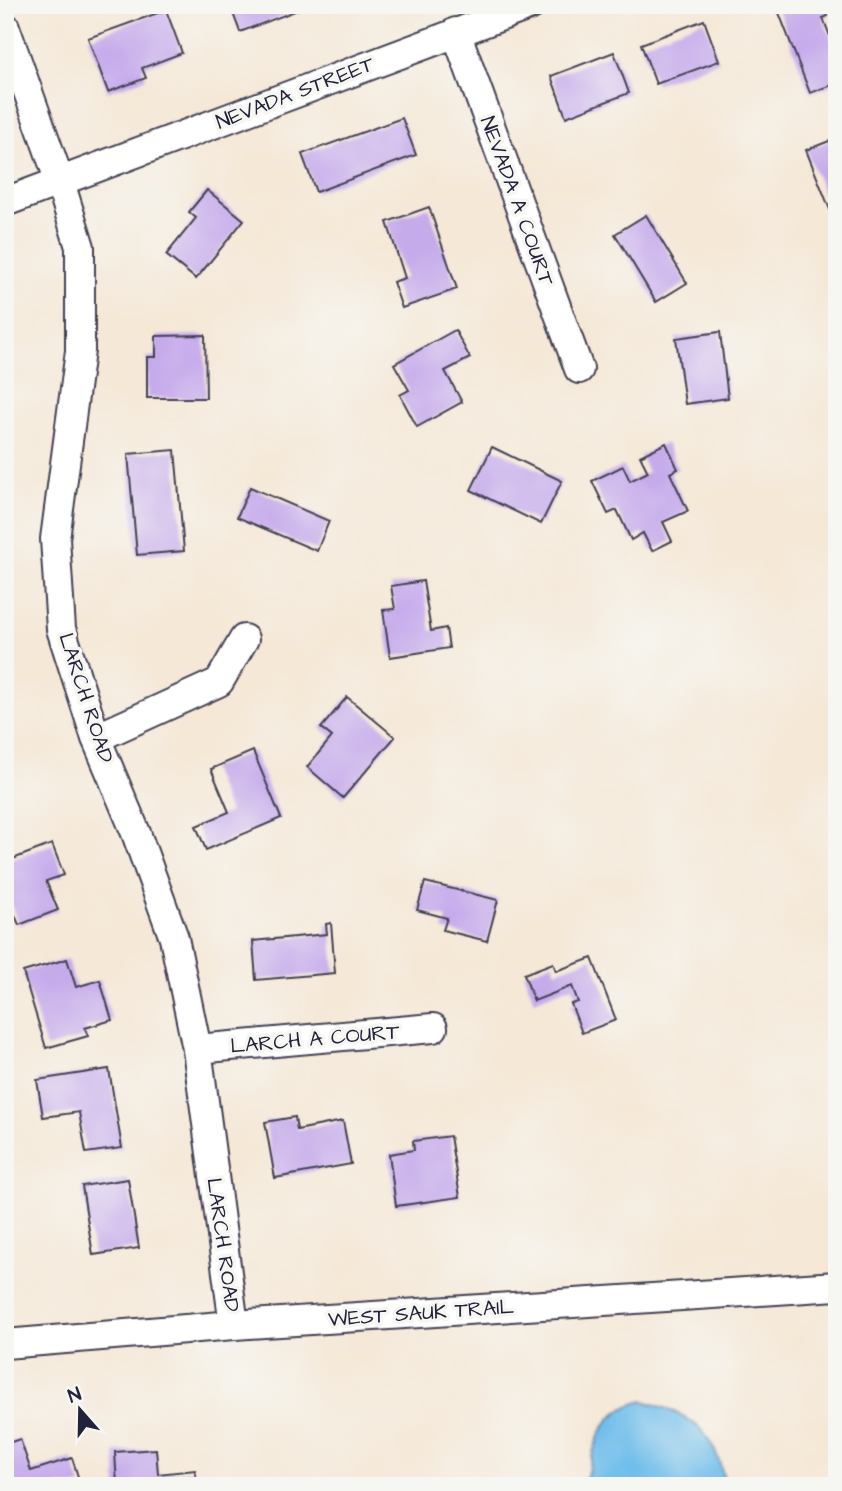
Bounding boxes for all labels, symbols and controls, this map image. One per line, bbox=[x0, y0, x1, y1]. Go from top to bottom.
street label: NEVADA STREET bbox=[212, 49, 379, 136]
street label: NEVADA A COURT bbox=[473, 112, 561, 291]
street label: LARCH ROAD bbox=[51, 629, 121, 767]
street label: LARCH A COURT bbox=[229, 1017, 402, 1061]
street label: LARCH ROAD bbox=[199, 1176, 247, 1314]
street label: WEST SAUK TRAIL bbox=[327, 1292, 515, 1334]
north arrow bbox=[46, 1376, 116, 1446]
text: N bbox=[64, 1381, 85, 1410]

